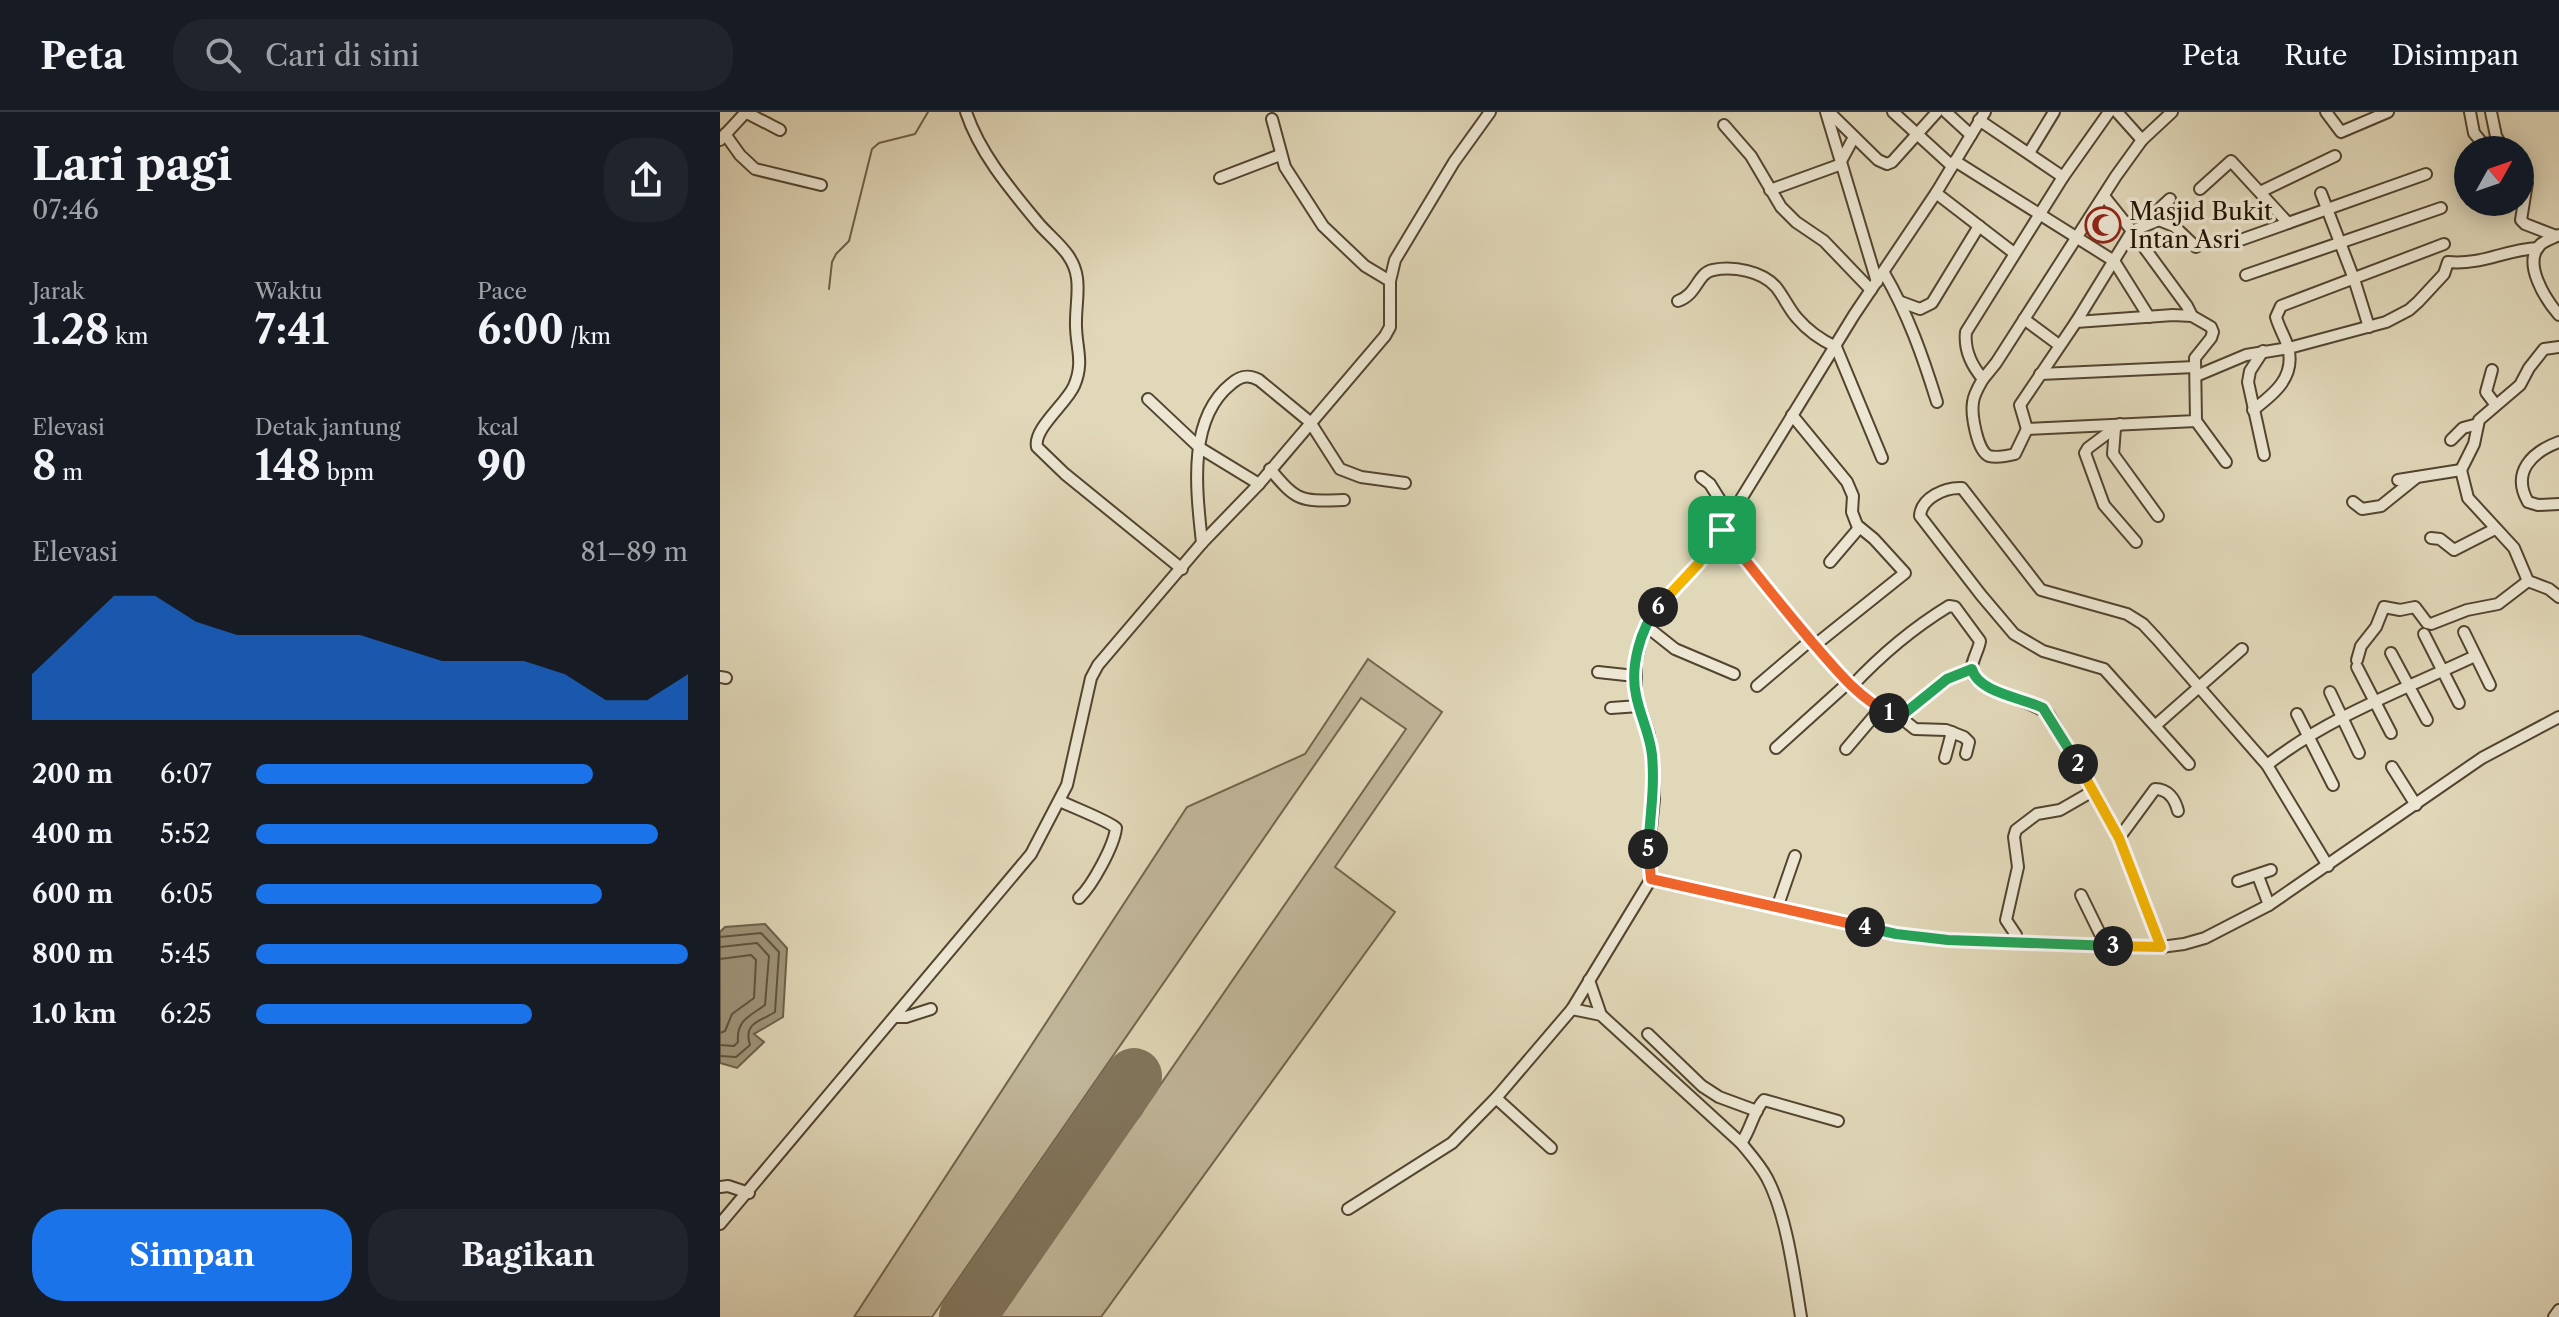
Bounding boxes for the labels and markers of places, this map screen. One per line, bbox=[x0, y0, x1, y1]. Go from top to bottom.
place label: Masjid Bukit Intan Asri bbox=[2129, 197, 2273, 254]
mosque icon: Masjid Bukit Intan Asri bbox=[2084, 206, 2122, 244]
pin bbox=[1688, 496, 1756, 564]
pin: 6 bbox=[1638, 587, 1678, 627]
pin: 1 bbox=[1869, 693, 1909, 733]
pin: 2 bbox=[2058, 744, 2098, 784]
pin: 5 bbox=[1628, 829, 1668, 869]
pin: 4 bbox=[1845, 907, 1885, 947]
pin: 3 bbox=[2093, 926, 2133, 966]

